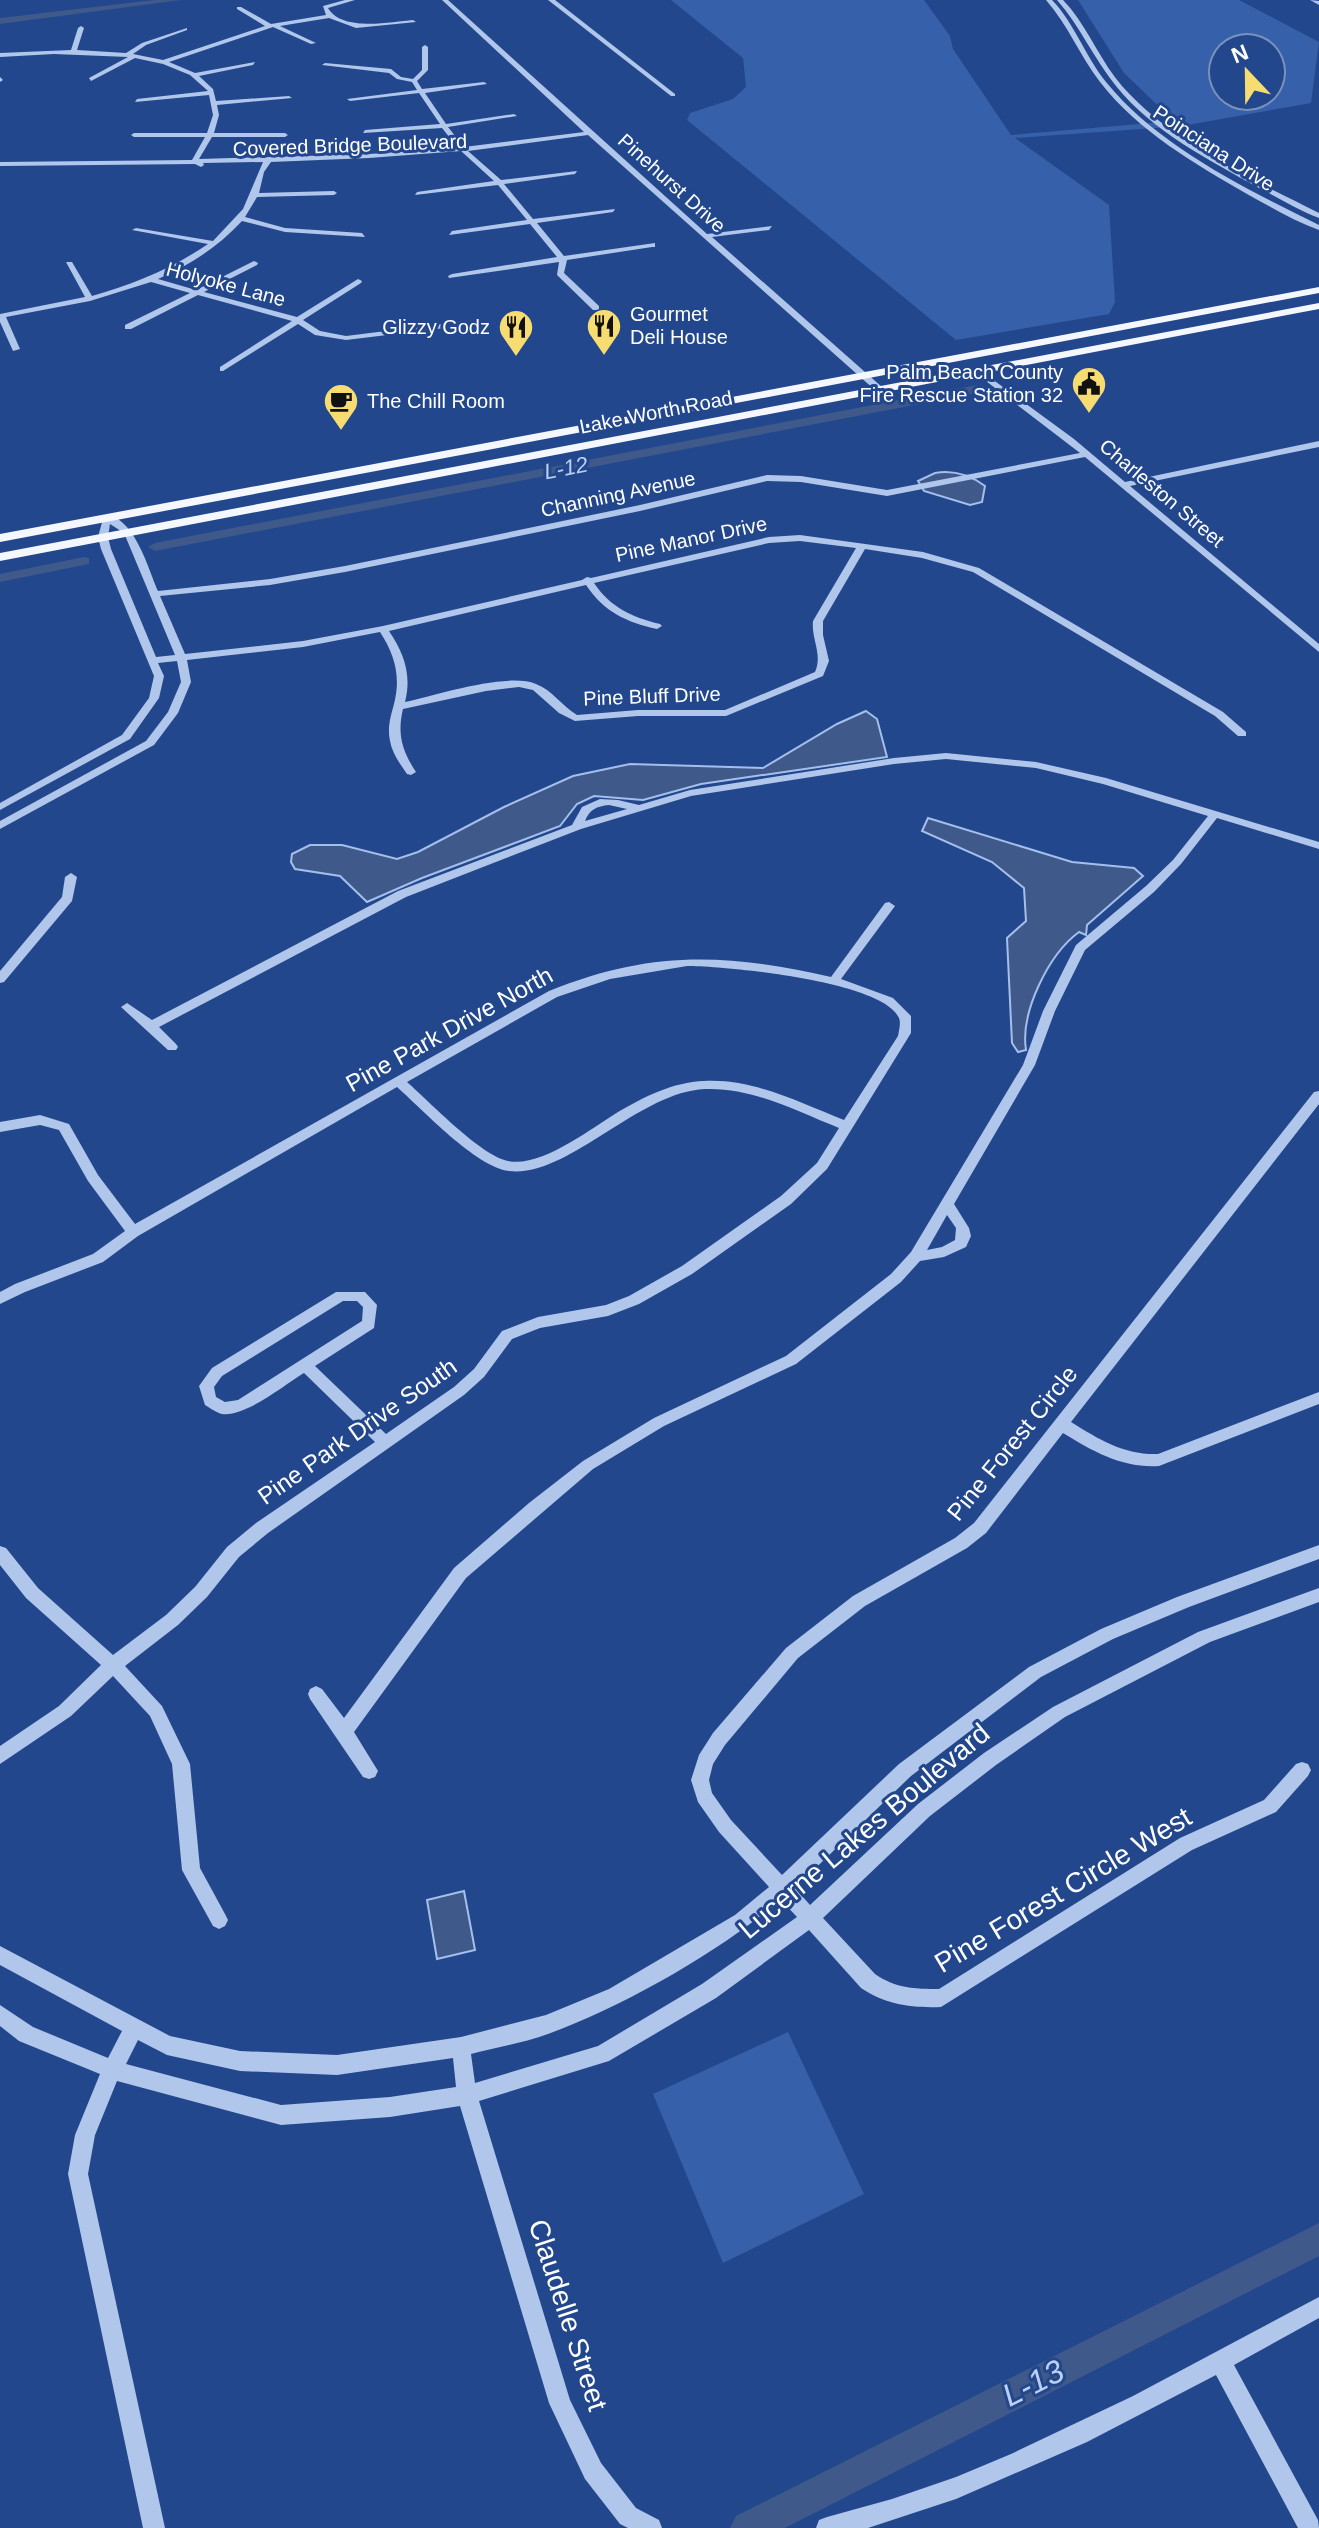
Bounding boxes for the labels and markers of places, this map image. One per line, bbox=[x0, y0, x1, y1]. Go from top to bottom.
place label: Gourmet Deli House bbox=[630, 303, 728, 348]
restaurant icon: Gourmet Deli House bbox=[585, 307, 623, 357]
restaurant icon: Glizzy Godz bbox=[497, 308, 535, 358]
place label: Glizzy Godz bbox=[382, 316, 490, 338]
place label: Palm Beach County Fire Rescue Station 32 bbox=[860, 361, 1063, 406]
public building icon: Palm Beach County Fire Rescue Station 32 bbox=[1070, 365, 1108, 415]
cafe icon: The Chill Room bbox=[322, 382, 360, 432]
place label: The Chill Room bbox=[367, 390, 505, 412]

